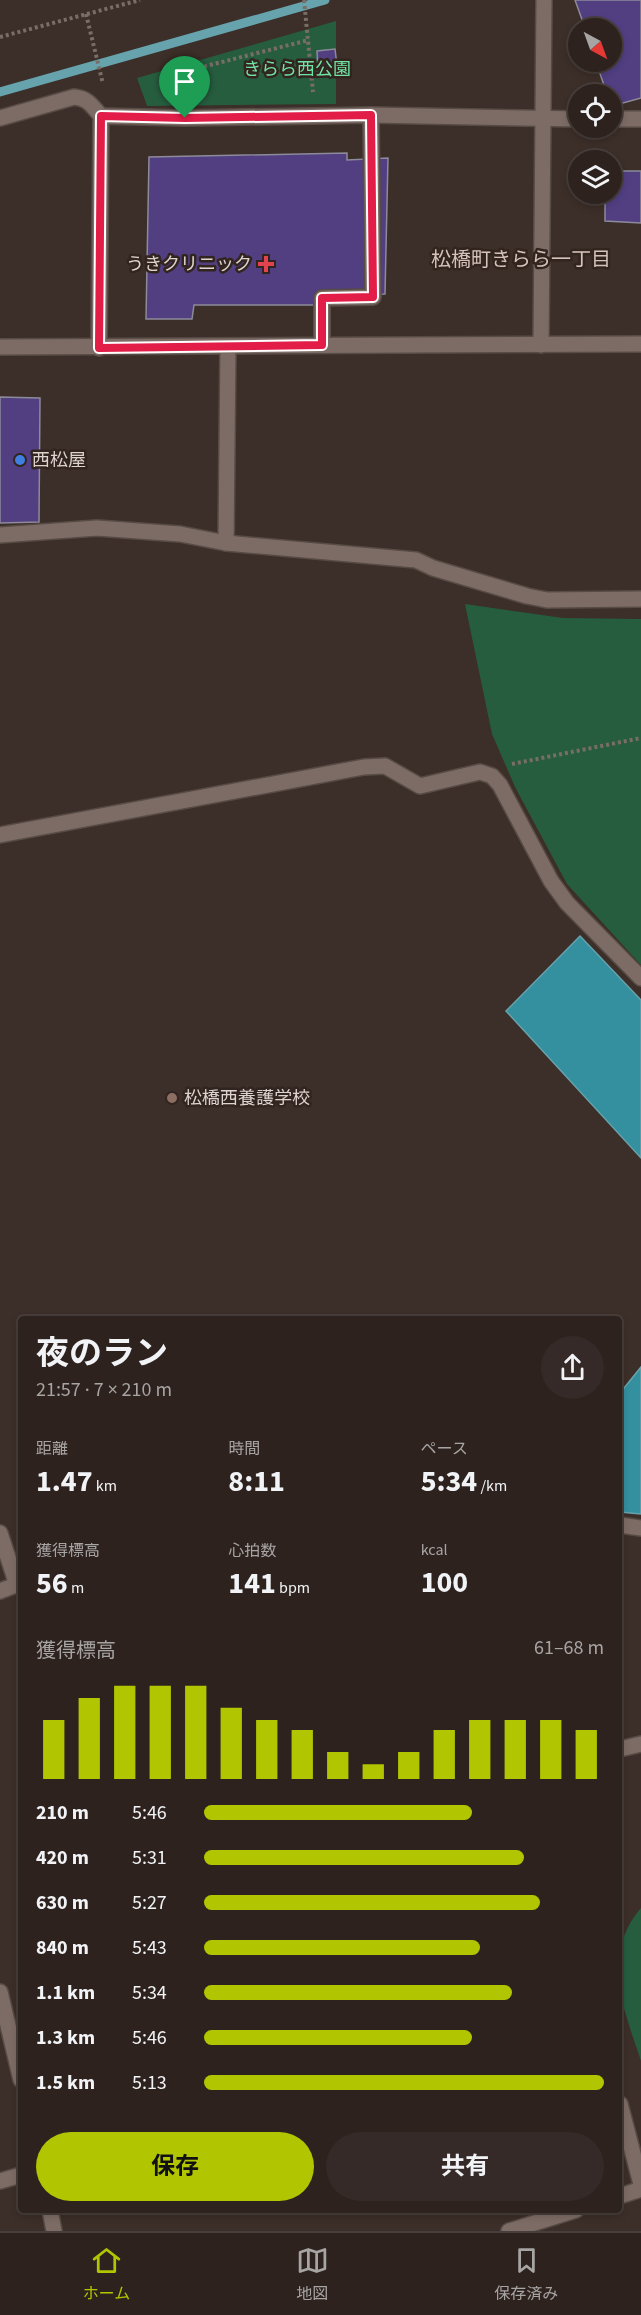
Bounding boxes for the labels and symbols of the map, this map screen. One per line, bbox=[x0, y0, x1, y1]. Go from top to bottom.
north arrow bbox=[568, 18, 622, 72]
pin bbox=[159, 56, 210, 118]
park label: きらら西公園 bbox=[243, 57, 351, 82]
district label: 松橋町きらら一丁目 bbox=[431, 246, 611, 274]
place label: うきクリニック bbox=[126, 252, 252, 277]
marker: うきクリニック bbox=[257, 255, 275, 273]
place label: 西松屋 bbox=[32, 448, 86, 473]
marker: 西松屋 bbox=[13, 453, 27, 467]
place label: 松橋西養護学校 bbox=[184, 1086, 310, 1111]
marker: 松橋西養護学校 bbox=[165, 1091, 179, 1105]

